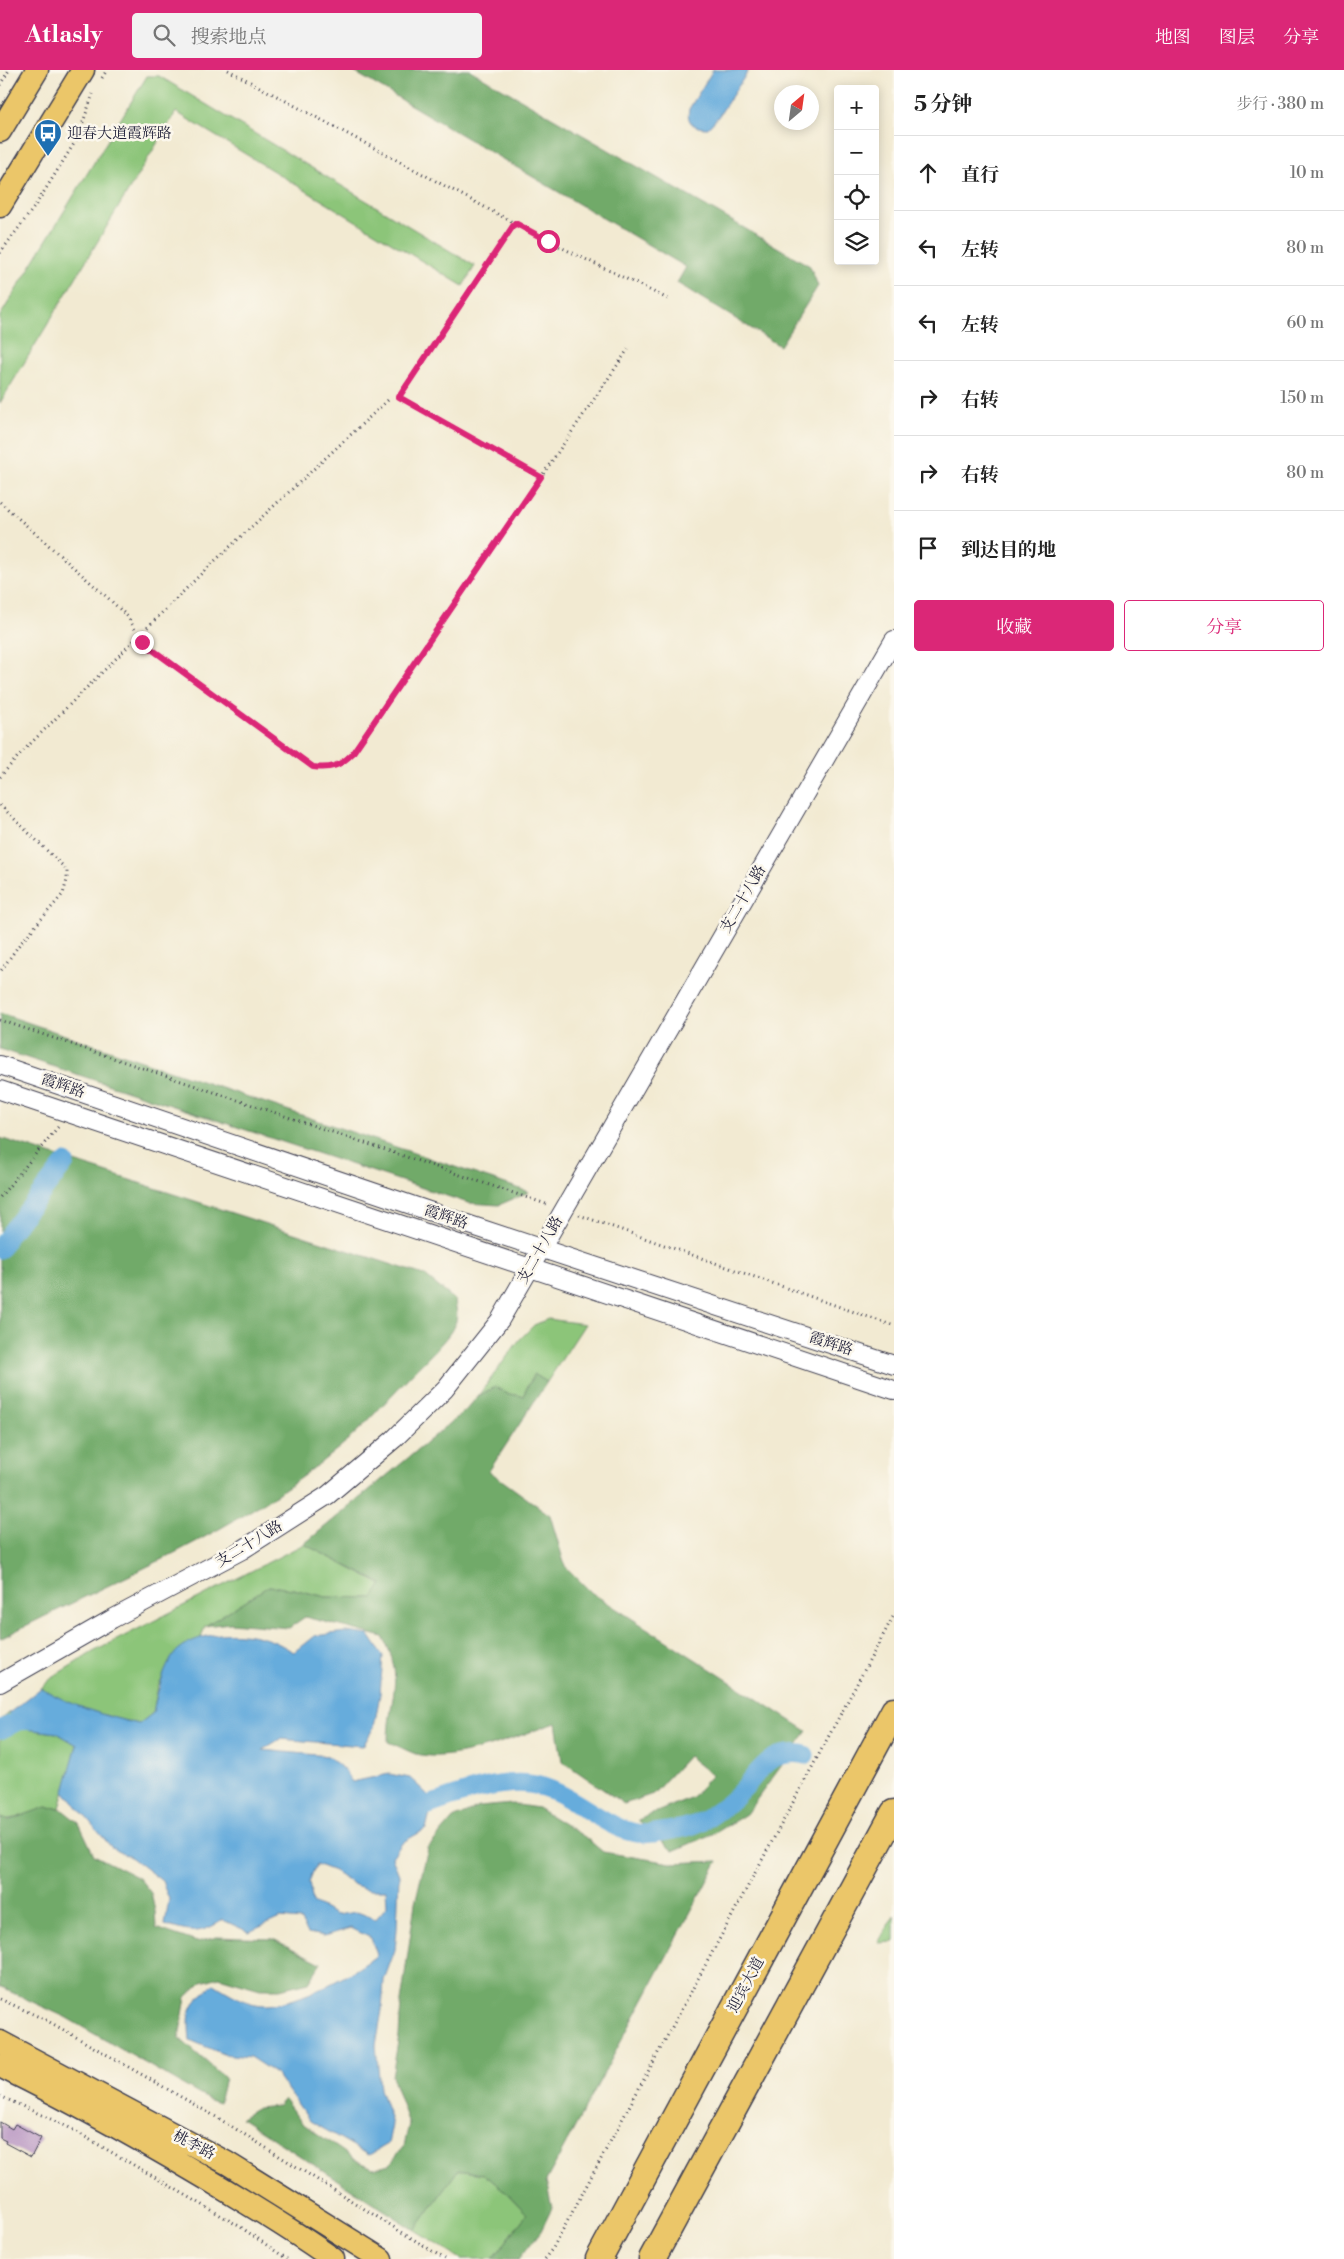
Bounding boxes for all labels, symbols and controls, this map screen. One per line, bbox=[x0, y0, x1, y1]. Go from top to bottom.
search box bbox=[132, 13, 482, 58]
text: Atlasly bbox=[25, 20, 102, 50]
icon: search bbox=[150, 21, 178, 49]
text: 搜索地点 bbox=[190, 25, 266, 49]
text: 地图 bbox=[1155, 26, 1191, 49]
text: 图层 bbox=[1219, 26, 1255, 49]
text: 分享 bbox=[1283, 26, 1319, 49]
north arrow bbox=[774, 85, 819, 130]
map controls bbox=[834, 85, 879, 265]
button: + bbox=[834, 85, 879, 130]
text: 5 分钟 bbox=[914, 92, 972, 118]
text: 步行 · 380 m bbox=[1236, 94, 1324, 114]
bus stop icon: 迎春大道霞辉路 bbox=[33, 118, 63, 157]
place label: 迎春大道霞辉路 bbox=[67, 124, 172, 143]
button: − bbox=[834, 130, 879, 175]
icon: ahead bbox=[914, 159, 942, 187]
text: 直行 bbox=[961, 163, 999, 187]
text: 10 m bbox=[1290, 163, 1324, 183]
button: locate bbox=[834, 175, 879, 220]
button: layers bbox=[834, 220, 879, 265]
route start bbox=[537, 230, 560, 253]
icon: left bbox=[914, 234, 942, 262]
text: 左转 bbox=[961, 238, 999, 262]
text: 80 m bbox=[1286, 238, 1324, 258]
icon: left bbox=[914, 309, 942, 337]
text: 左转 bbox=[961, 313, 999, 337]
text: 60 m bbox=[1286, 313, 1324, 333]
icon: right bbox=[914, 384, 942, 412]
text: 右转 bbox=[961, 388, 999, 412]
text: 150 m bbox=[1280, 388, 1324, 408]
icon: right bbox=[914, 459, 942, 487]
text: 右转 bbox=[961, 463, 999, 487]
text: 80 m bbox=[1286, 463, 1324, 483]
icon: arrive bbox=[914, 534, 942, 562]
text: 到达目的地 bbox=[961, 538, 1056, 562]
button: 收藏 bbox=[914, 600, 1114, 651]
button: 分享 bbox=[1124, 600, 1324, 651]
route end bbox=[131, 631, 154, 654]
street label: 支二十八路 bbox=[716, 862, 770, 936]
street label: 霞辉路 bbox=[39, 1070, 87, 1102]
street label: 霞辉路 bbox=[422, 1201, 470, 1233]
street label: 支二十八路 bbox=[513, 1213, 567, 1287]
street label: 霞辉路 bbox=[807, 1328, 855, 1360]
street label: 支二十八路 bbox=[212, 1517, 286, 1571]
street label: 迎宾大道 bbox=[724, 1954, 768, 2016]
street label: 桃李路 bbox=[170, 2126, 218, 2164]

